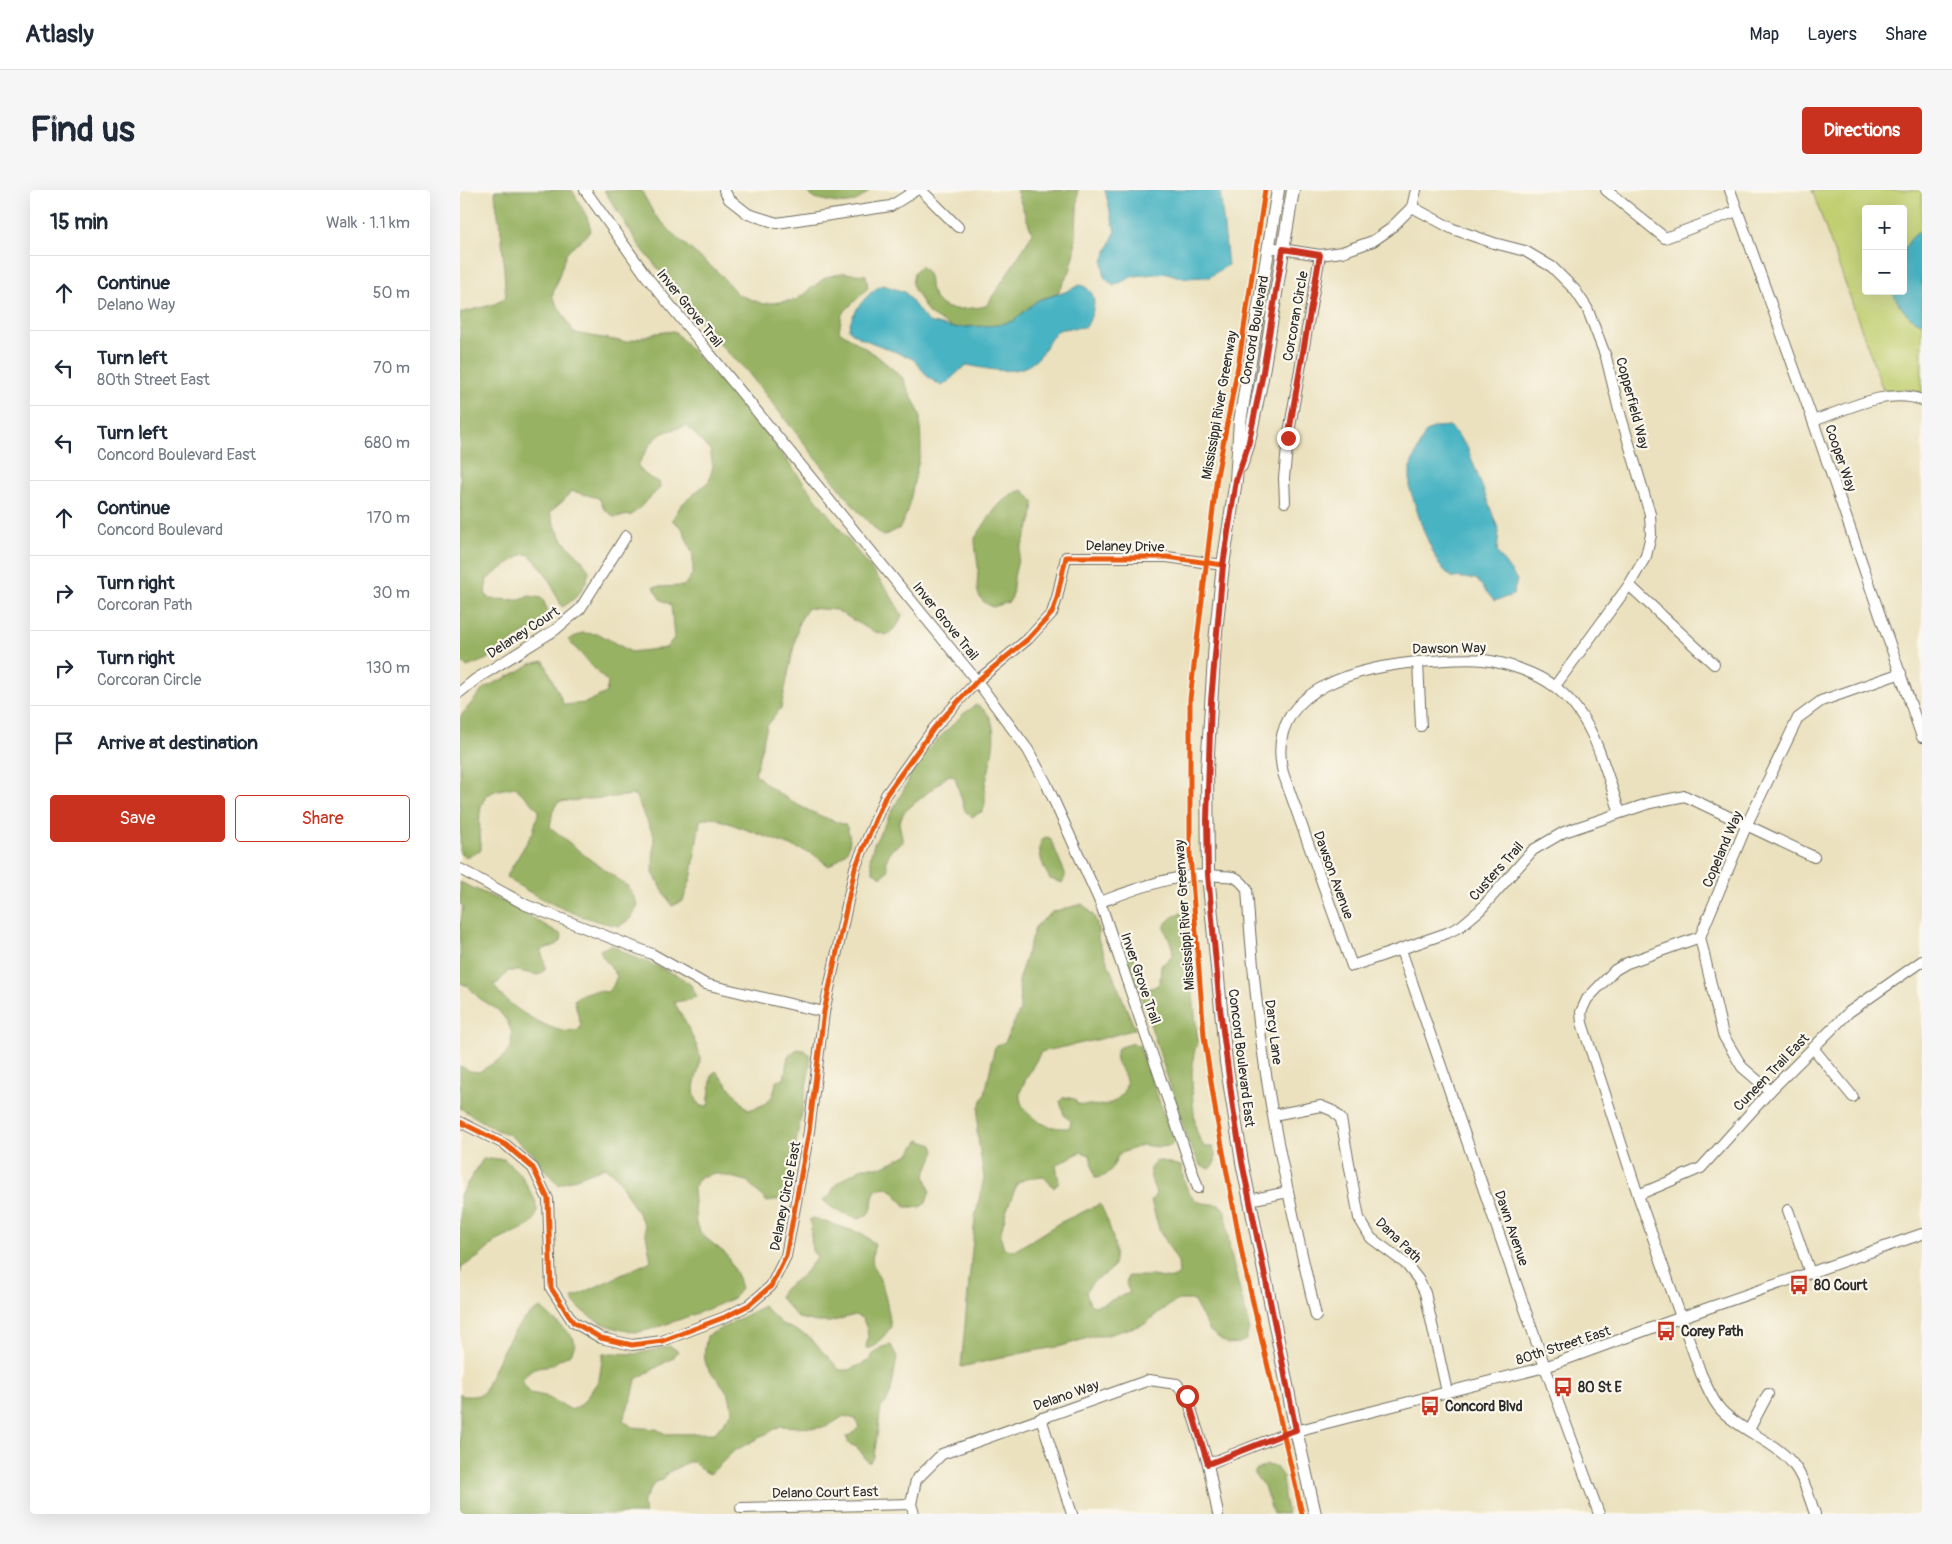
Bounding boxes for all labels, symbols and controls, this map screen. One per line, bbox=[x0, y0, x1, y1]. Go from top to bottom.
text: Atlasly bbox=[25, 20, 94, 49]
text: Map bbox=[1750, 23, 1779, 46]
text: Layers bbox=[1807, 23, 1857, 46]
text: Share bbox=[1885, 23, 1927, 46]
button: Directions bbox=[1802, 107, 1922, 154]
text: Find us bbox=[30, 108, 135, 152]
map controls bbox=[1862, 205, 1907, 295]
button: + bbox=[1862, 205, 1907, 250]
text: 15 min bbox=[50, 209, 108, 236]
text: Walk · 1.1 km bbox=[326, 213, 410, 233]
button: − bbox=[1862, 250, 1907, 295]
street label: Inver Grove Trail bbox=[653, 266, 726, 351]
street label: Corcoran Circle bbox=[1279, 270, 1312, 363]
text: Continue bbox=[97, 271, 170, 295]
street label: Concord Boulevard bbox=[1237, 274, 1272, 386]
icon: ahead bbox=[50, 279, 78, 307]
text: 50 m bbox=[373, 283, 410, 303]
text: Delano Way bbox=[97, 295, 175, 315]
street label: Mississippi River Greenway bbox=[1198, 329, 1241, 481]
text: Turn left bbox=[97, 346, 167, 370]
icon: left bbox=[50, 354, 78, 382]
street label: Copperfield Way bbox=[1612, 355, 1653, 451]
text: 70 m bbox=[373, 358, 410, 378]
text: 80th Street East bbox=[97, 370, 210, 390]
text: Turn left bbox=[97, 421, 167, 445]
street label: Cooper Way bbox=[1821, 422, 1860, 494]
route end bbox=[1277, 427, 1300, 450]
icon: left bbox=[50, 429, 78, 457]
text: 680 m bbox=[364, 433, 410, 453]
text: Concord Boulevard East bbox=[97, 445, 256, 465]
text: Continue bbox=[97, 496, 170, 520]
icon: ahead bbox=[50, 504, 78, 532]
text: 170 m bbox=[367, 508, 410, 528]
text: Concord Boulevard bbox=[97, 520, 223, 540]
street label: Delaney Drive bbox=[1085, 537, 1165, 556]
text: Turn right bbox=[97, 571, 175, 595]
icon: right bbox=[50, 579, 78, 607]
street label: Inver Grove Trail bbox=[909, 579, 982, 664]
text: 30 m bbox=[372, 583, 410, 603]
text: Corcoran Path bbox=[97, 595, 192, 615]
street label: Delaney Court bbox=[484, 603, 563, 662]
street label: Dawson Way bbox=[1412, 639, 1486, 658]
text: Turn right bbox=[97, 646, 175, 670]
icon: right bbox=[50, 654, 78, 682]
text: 130 m bbox=[366, 658, 410, 678]
text: Corcoran Circle bbox=[97, 670, 201, 690]
icon: arrive bbox=[50, 729, 78, 757]
text: Arrive at destination bbox=[97, 731, 258, 755]
button: Save bbox=[50, 795, 225, 842]
button: Share bbox=[235, 795, 410, 842]
street label: Copeland Way bbox=[1699, 808, 1746, 890]
street label: Dawson Avenue bbox=[1310, 829, 1357, 922]
street label: Custers Trail bbox=[1465, 838, 1527, 904]
street label: Mississippi River Greenway bbox=[1171, 839, 1198, 991]
street label: Inver Grove Trail bbox=[1117, 930, 1164, 1026]
street label: Concord Boulevard East bbox=[1225, 988, 1258, 1128]
street label: Darcy Lane bbox=[1261, 999, 1286, 1066]
street label: Cuneen Trail East bbox=[1730, 1030, 1813, 1115]
street label: Delaney Circle East bbox=[767, 1140, 805, 1252]
street label: Dawn Avenue bbox=[1491, 1188, 1532, 1268]
street label: Dana Path bbox=[1372, 1214, 1425, 1267]
bus stop icon: 80 Court bbox=[1788, 1274, 1810, 1296]
place label: 80 Court bbox=[1814, 1277, 1868, 1294]
bus stop icon: Corey Path bbox=[1655, 1320, 1677, 1342]
street label: 80th Street East bbox=[1514, 1322, 1613, 1369]
place label: Corey Path bbox=[1681, 1323, 1744, 1340]
street label: Delano Way bbox=[1031, 1376, 1101, 1415]
bus stop icon: 80 St E bbox=[1552, 1376, 1574, 1398]
place label: 80 St E bbox=[1578, 1379, 1622, 1396]
route start bbox=[1176, 1385, 1199, 1408]
bus stop icon: Concord Blvd bbox=[1419, 1395, 1441, 1417]
place label: Concord Blvd bbox=[1445, 1398, 1523, 1415]
street label: Delano Court East bbox=[772, 1483, 879, 1502]

